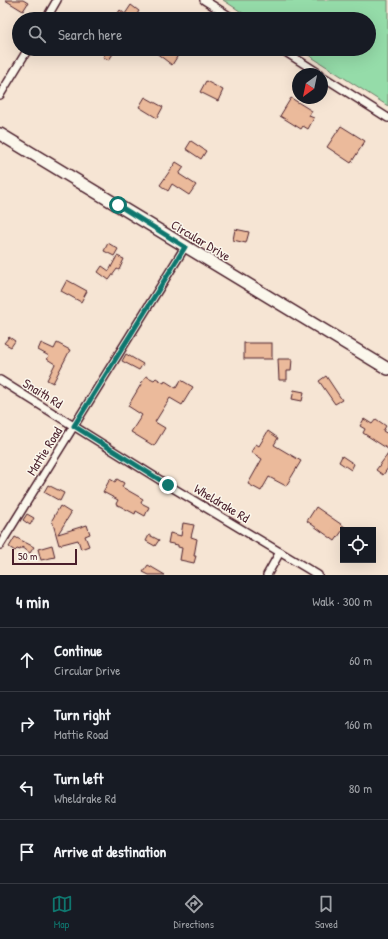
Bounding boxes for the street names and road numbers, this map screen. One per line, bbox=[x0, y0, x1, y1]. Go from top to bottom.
street label: Circular Drive bbox=[168, 215, 234, 265]
street label: Snaith Rd bbox=[20, 374, 66, 412]
street label: Mattie Road bbox=[22, 423, 66, 479]
street label: Wheldrake Rd bbox=[191, 479, 253, 527]

